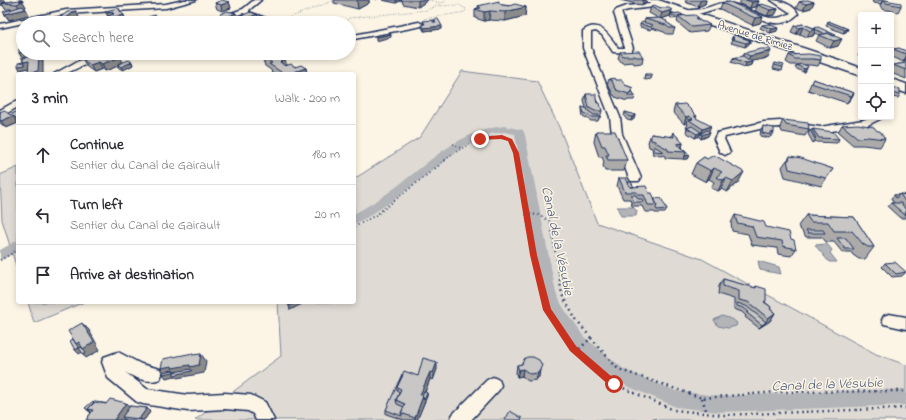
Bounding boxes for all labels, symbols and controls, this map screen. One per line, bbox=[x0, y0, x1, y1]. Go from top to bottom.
map controls bbox=[858, 12, 894, 120]
button: + bbox=[858, 12, 894, 48]
search box bbox=[16, 16, 356, 60]
street label: Avenue de Rimiez bbox=[716, 17, 795, 55]
icon: search bbox=[30, 27, 52, 49]
text: Search here bbox=[62, 27, 134, 49]
button: − bbox=[858, 48, 894, 84]
button: locate bbox=[858, 84, 894, 120]
text: 3 min bbox=[32, 86, 68, 111]
text: Walk · 200 m bbox=[275, 89, 340, 108]
route end bbox=[471, 130, 489, 148]
text: Continue bbox=[70, 134, 124, 156]
icon: ahead bbox=[32, 144, 54, 166]
text: 180 m bbox=[312, 145, 340, 164]
text: Sentier du Canal de Gairault bbox=[70, 156, 220, 175]
water label: Canal de la Vésubie bbox=[535, 185, 579, 298]
text: Turn left bbox=[70, 194, 123, 216]
icon: left bbox=[32, 204, 54, 226]
text: 20 m bbox=[315, 205, 340, 224]
text: Sentier du Canal de Gairault bbox=[70, 216, 220, 235]
icon: arrive bbox=[32, 264, 54, 286]
text: Arrive at destination bbox=[70, 264, 194, 286]
water label: Canal de la Vésubie bbox=[771, 373, 883, 397]
route start bbox=[605, 375, 623, 393]

